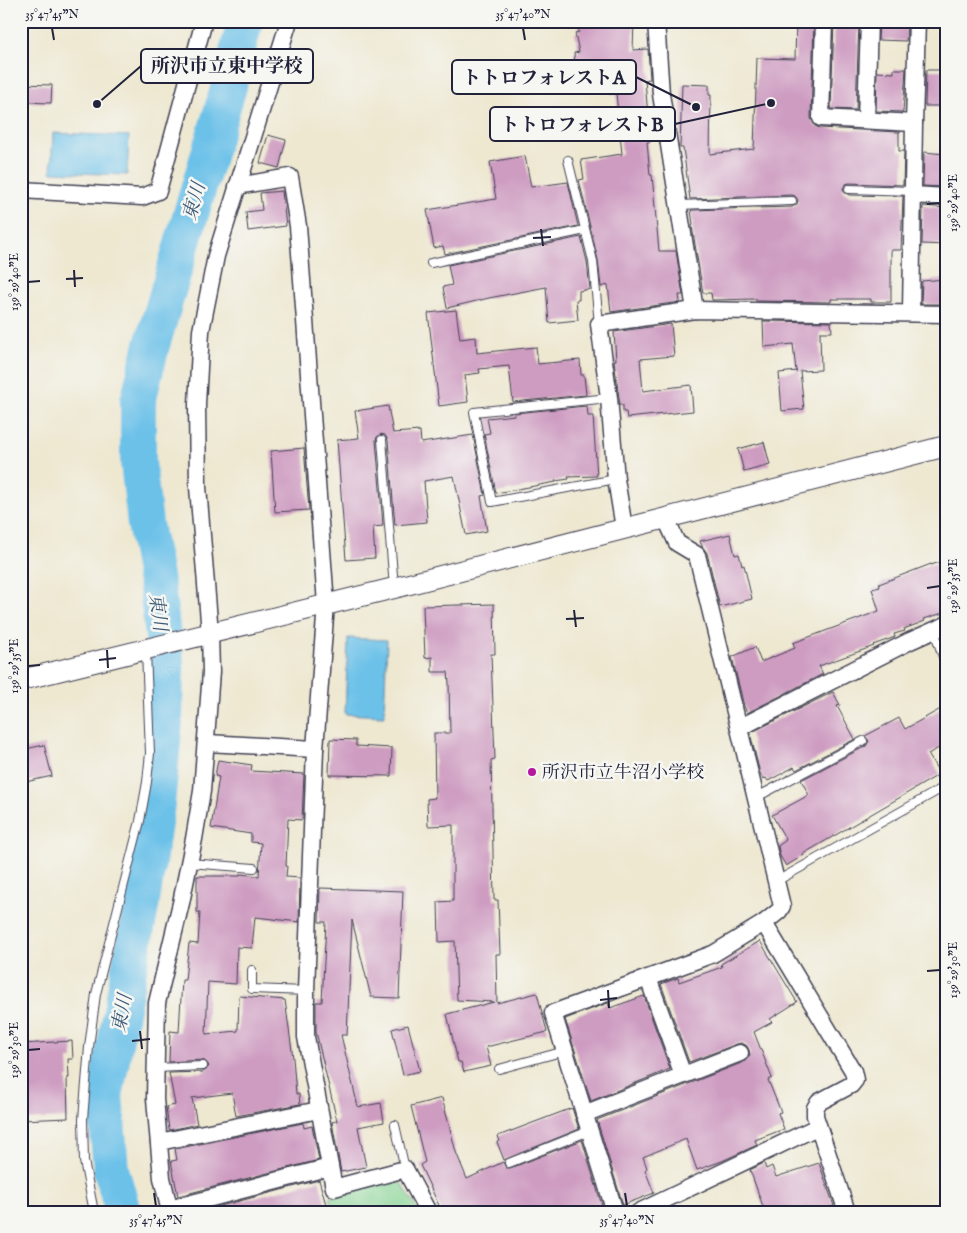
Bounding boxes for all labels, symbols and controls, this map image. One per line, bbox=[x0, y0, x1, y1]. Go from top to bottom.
text: 35°47'45"N bbox=[25, 7, 79, 22]
text: 35°47'40"N bbox=[495, 7, 551, 22]
callout: 所沢市立東中学校 bbox=[141, 49, 313, 83]
text: 所沢市立東中学校 bbox=[151, 55, 303, 79]
callout: トトロフォレストA bbox=[452, 60, 636, 94]
text: トトロフォレストA bbox=[462, 67, 627, 91]
callout: トトロフォレストB bbox=[490, 107, 675, 141]
text: トトロフォレストB bbox=[500, 114, 664, 138]
text: 139°29'40"E bbox=[946, 174, 961, 232]
water label: 東川 bbox=[178, 178, 212, 223]
text: 139°29'40"E bbox=[7, 253, 22, 311]
text: 139°29'35"E bbox=[946, 558, 961, 614]
water label: 東川 bbox=[142, 592, 172, 635]
text: 139°29'35"E bbox=[7, 638, 22, 694]
place label: 所沢市立牛沼小学校 bbox=[542, 762, 704, 785]
marker: 所沢市立牛沼小学校 bbox=[526, 766, 538, 778]
text: 139°29'30"E bbox=[946, 942, 961, 998]
water label: 東川 bbox=[108, 990, 139, 1034]
text: 139°29'30"E bbox=[7, 1022, 22, 1078]
text: 35°47'45"N bbox=[129, 1213, 183, 1228]
text: 35°47'40"N bbox=[599, 1213, 655, 1228]

